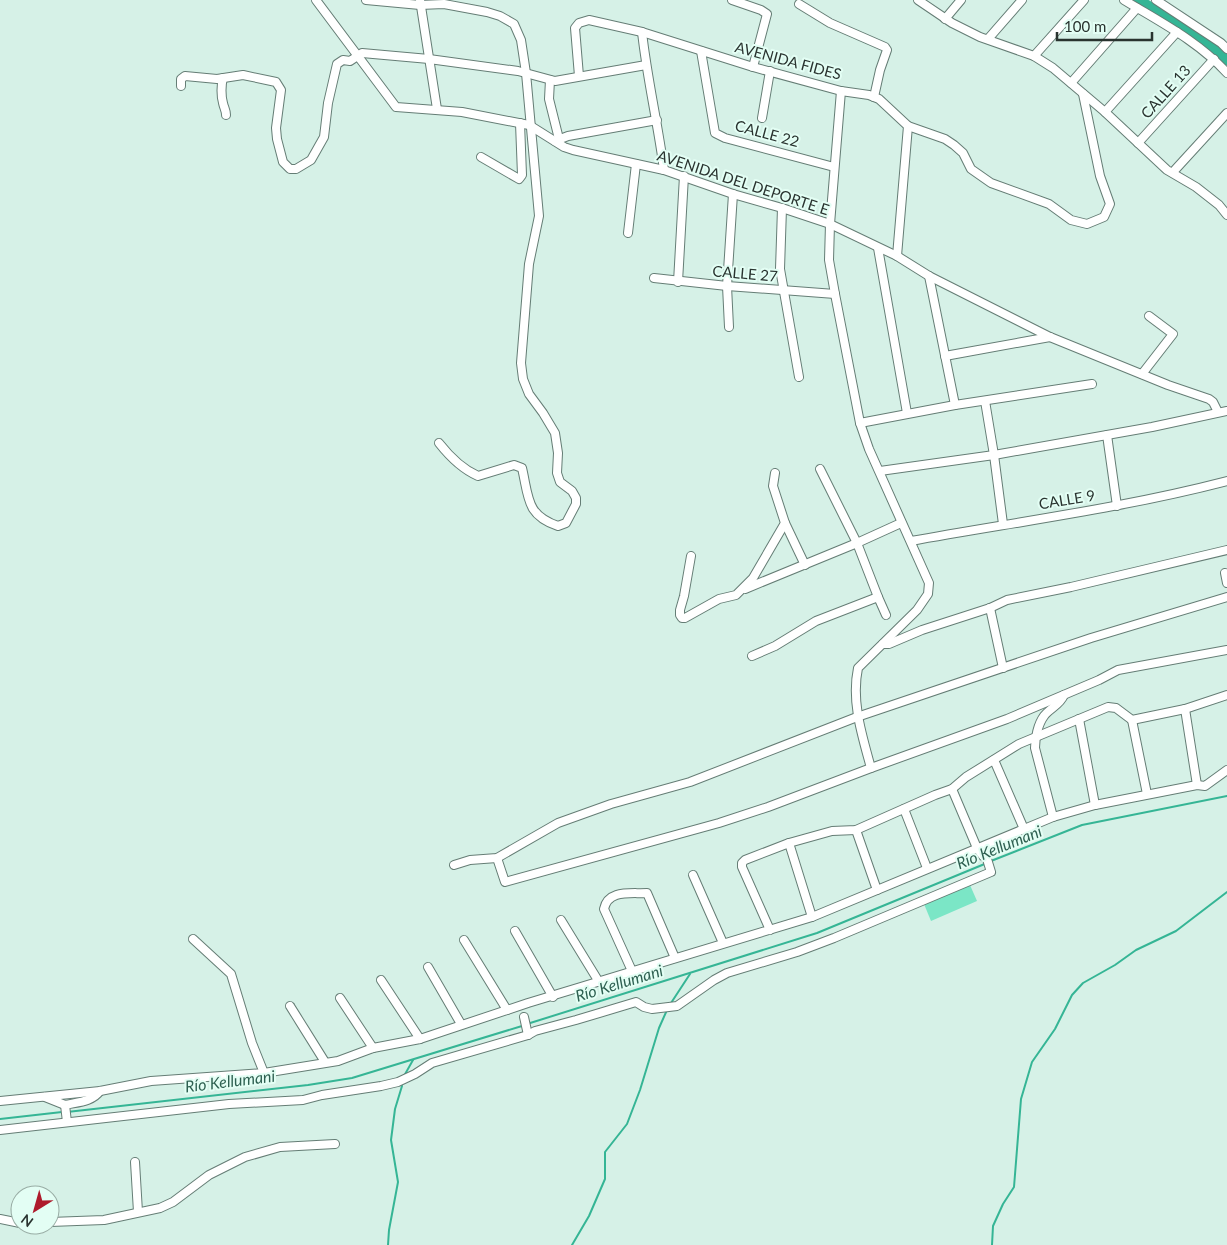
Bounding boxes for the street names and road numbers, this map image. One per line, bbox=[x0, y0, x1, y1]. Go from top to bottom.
street label: AVENIDA FIDES bbox=[733, 37, 843, 83]
street label: CALLE 13 bbox=[1137, 61, 1194, 122]
street label: CALLE 22 bbox=[733, 116, 801, 150]
street label: AVENIDA DEL DEPORTE E bbox=[655, 146, 832, 218]
street label: CALLE 27 bbox=[712, 261, 779, 285]
street label: CALLE 9 bbox=[1037, 486, 1096, 512]

